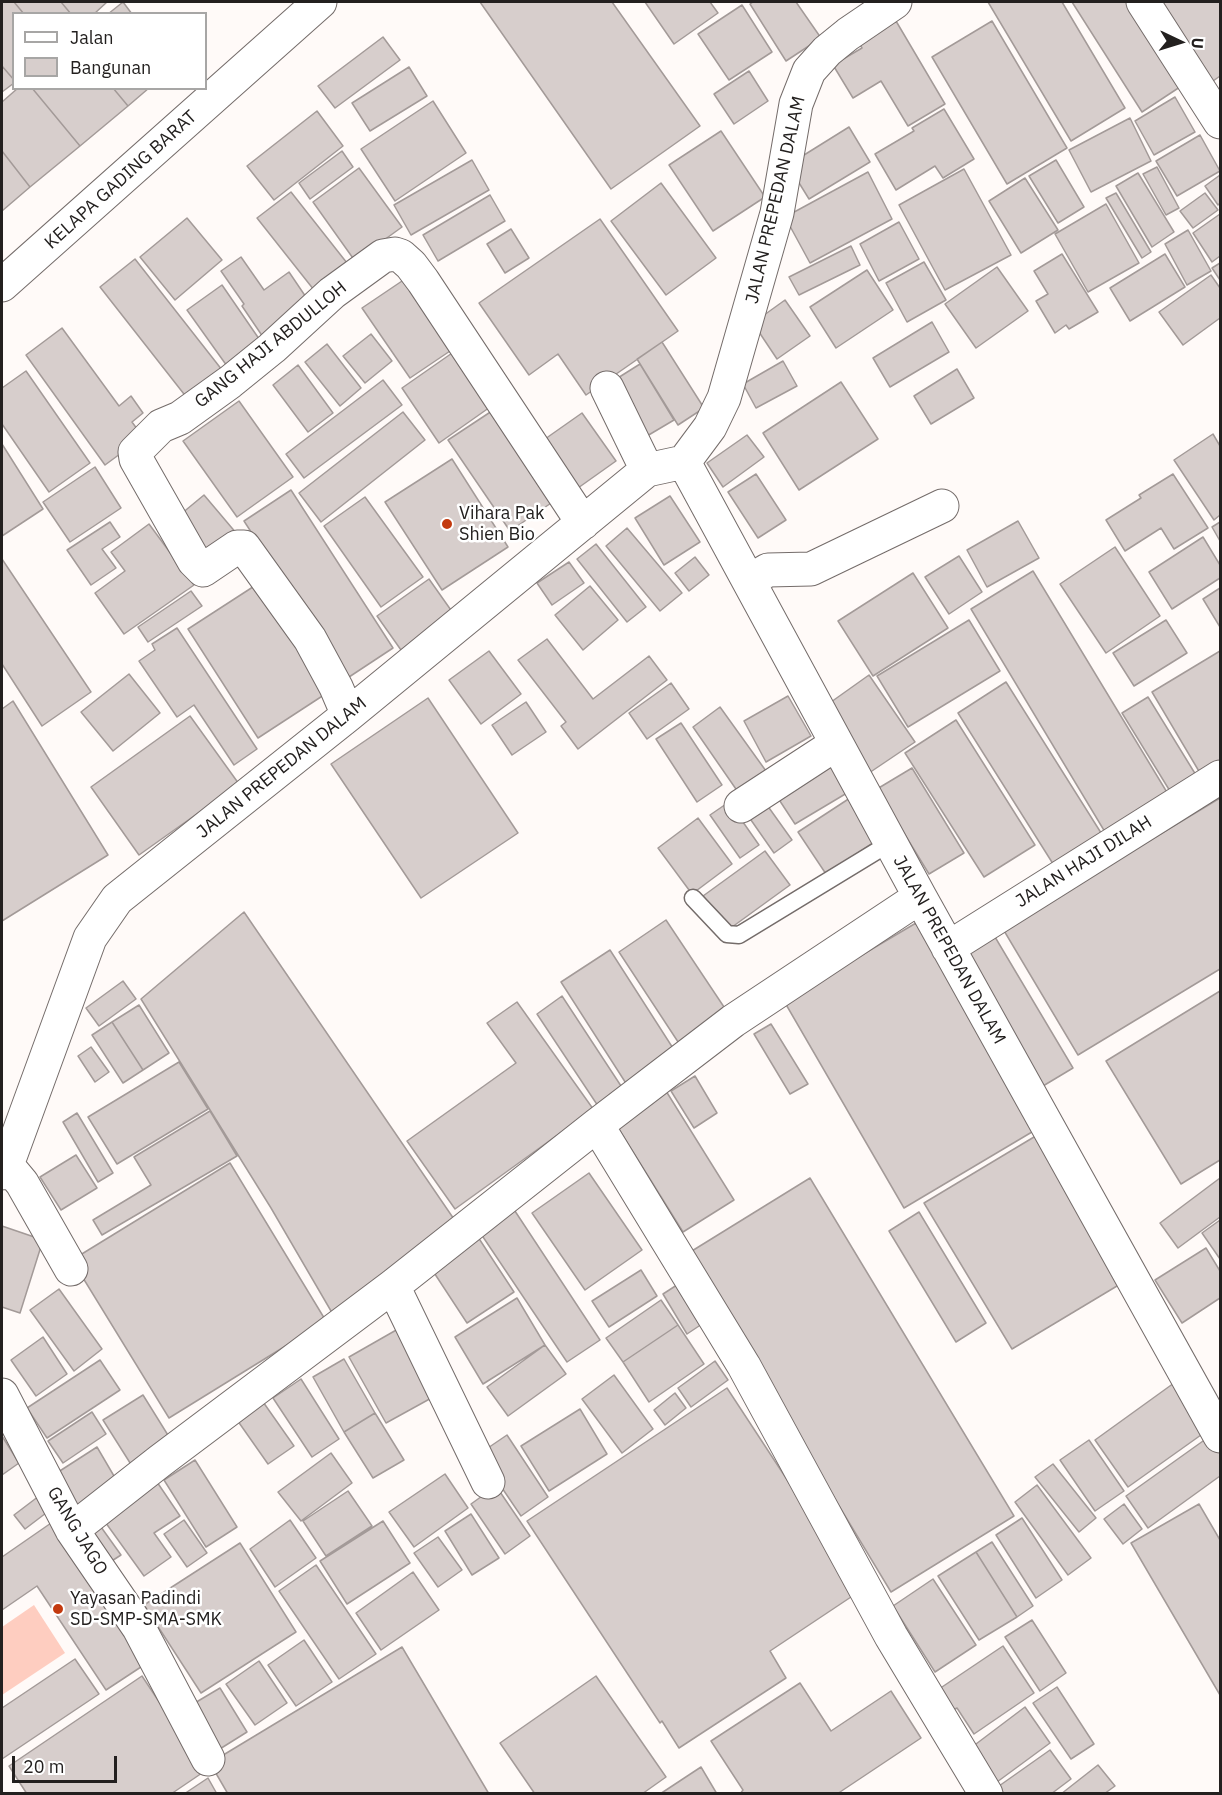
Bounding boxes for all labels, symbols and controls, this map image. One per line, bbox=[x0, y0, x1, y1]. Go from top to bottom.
legend bbox=[12, 12, 207, 90]
north arrow bbox=[1150, 12, 1210, 72]
text: Jalan bbox=[70, 26, 114, 49]
text: U bbox=[1188, 37, 1208, 49]
text: Bangunan bbox=[70, 56, 151, 79]
street label: JALAN PREPEDAN DALAM bbox=[742, 94, 810, 306]
street label: KELAPA GADING BARAT bbox=[41, 106, 201, 254]
street label: GANG HAJI ABDULLOH bbox=[191, 277, 351, 413]
place label: Vihara Pak Shien Bio bbox=[459, 503, 545, 546]
marker: Vihara Pak Shien Bio bbox=[440, 517, 454, 531]
street label: JALAN PREPEDAN DALAM bbox=[193, 693, 371, 843]
street label: JALAN HAJI DILAH bbox=[1012, 811, 1156, 913]
street label: JALAN PREPEDAN DALAM bbox=[888, 852, 1010, 1048]
street label: GANG JAGO bbox=[42, 1483, 112, 1579]
place label: Yayasan Padindi SD-SMP-SMA-SMK bbox=[70, 1588, 222, 1630]
marker: Yayasan Padindi SD-SMP-SMA-SMK bbox=[51, 1602, 65, 1616]
scale bar bbox=[15, 1744, 120, 1782]
text: 20 m bbox=[23, 1755, 65, 1778]

